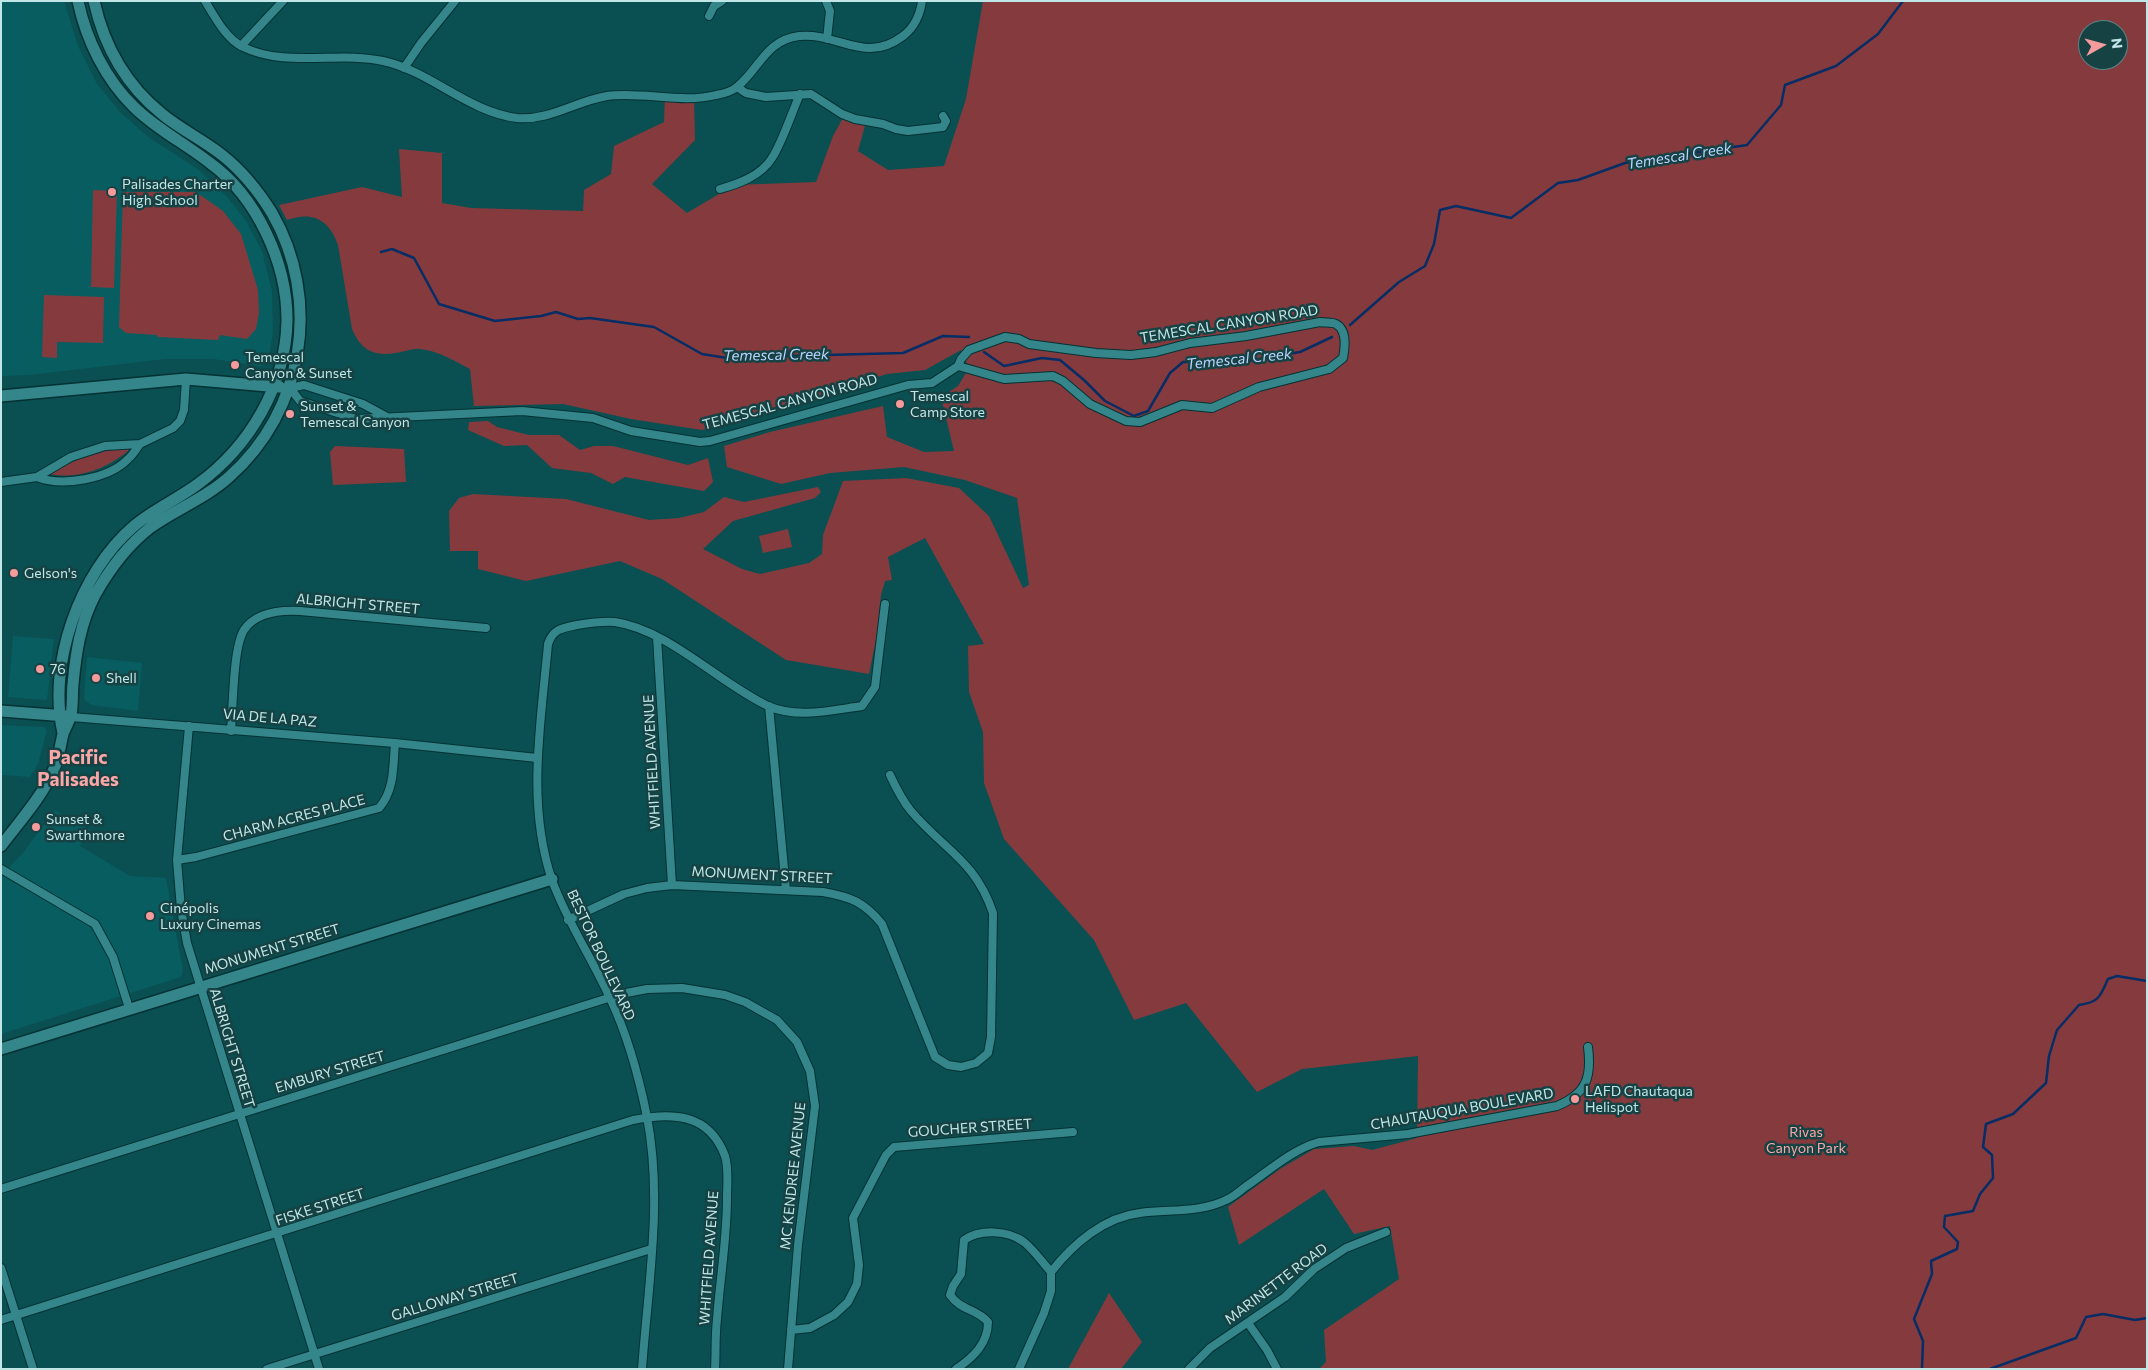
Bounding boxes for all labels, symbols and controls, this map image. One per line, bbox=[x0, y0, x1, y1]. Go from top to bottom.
north arrow bbox=[2078, 20, 2128, 70]
text: N bbox=[2108, 37, 2126, 49]
water label: Temescal Creek bbox=[1625, 139, 1733, 173]
place label: Palisades Charter High School bbox=[122, 176, 233, 208]
marker: Palisades Charter High School bbox=[106, 186, 118, 198]
street label: TEMESCAL CANYON ROAD bbox=[1139, 302, 1319, 346]
water label: Temescal Creek bbox=[723, 345, 829, 365]
water label: Temescal Creek bbox=[1185, 345, 1293, 373]
place label: Temescal Canyon & Sunset bbox=[245, 349, 352, 382]
marker: Temescal Canyon & Sunset bbox=[229, 359, 241, 371]
street label: TEMESCAL CANYON ROAD bbox=[701, 371, 879, 433]
place label: Temescal Camp Store bbox=[910, 388, 985, 421]
place label: Sunset & Temescal Canyon bbox=[300, 398, 410, 431]
marker: Temescal Camp Store bbox=[894, 398, 906, 410]
marker: Sunset & Temescal Canyon bbox=[284, 408, 296, 420]
place label: Gelson's bbox=[24, 565, 77, 581]
marker: Gelson's bbox=[8, 567, 20, 579]
street label: ALBRIGHT STREET bbox=[295, 590, 421, 618]
place label: 76 bbox=[50, 661, 66, 677]
marker: 76 bbox=[34, 663, 46, 675]
place label: Shell bbox=[106, 670, 137, 686]
marker: Shell bbox=[90, 672, 102, 684]
street label: WHITFIELD AVENUE bbox=[640, 694, 664, 830]
street label: VIA DE LA PAZ bbox=[222, 706, 318, 730]
district label: Pacific Palisades bbox=[37, 747, 119, 791]
street label: CHARM ACRES PLACE bbox=[221, 791, 367, 845]
place label: Sunset & Swarthmore bbox=[46, 811, 125, 844]
marker: Sunset & Swarthmore bbox=[30, 821, 42, 833]
street label: MONUMENT STREET bbox=[691, 863, 833, 887]
street label: BESTOR BOULEVARD bbox=[563, 887, 639, 1023]
place label: Cinépolis Luxury Cinemas bbox=[160, 900, 261, 932]
marker: Cinépolis Luxury Cinemas bbox=[144, 910, 156, 922]
street label: MONUMENT STREET bbox=[202, 920, 342, 978]
street label: ALBRIGHT STREET bbox=[206, 986, 258, 1110]
street label: EMBURY STREET bbox=[273, 1047, 387, 1097]
place label: LAFD Chautaqua Helispot bbox=[1585, 1083, 1693, 1116]
street label: CHAUTAUQUA BOULEVARD bbox=[1369, 1085, 1555, 1133]
marker: LAFD Chautaqua Helispot bbox=[1569, 1093, 1581, 1105]
street label: MC KENDREE AVENUE bbox=[777, 1101, 809, 1251]
street label: GOUCHER STREET bbox=[907, 1115, 1033, 1141]
park label: Rivas Canyon Park bbox=[1766, 1124, 1846, 1156]
street label: FISKE STREET bbox=[273, 1185, 367, 1229]
street label: WHITFIELD AVENUE bbox=[696, 1190, 722, 1326]
street label: MARINETTE ROAD bbox=[1221, 1240, 1331, 1328]
street label: GALLOWAY STREET bbox=[389, 1270, 521, 1324]

